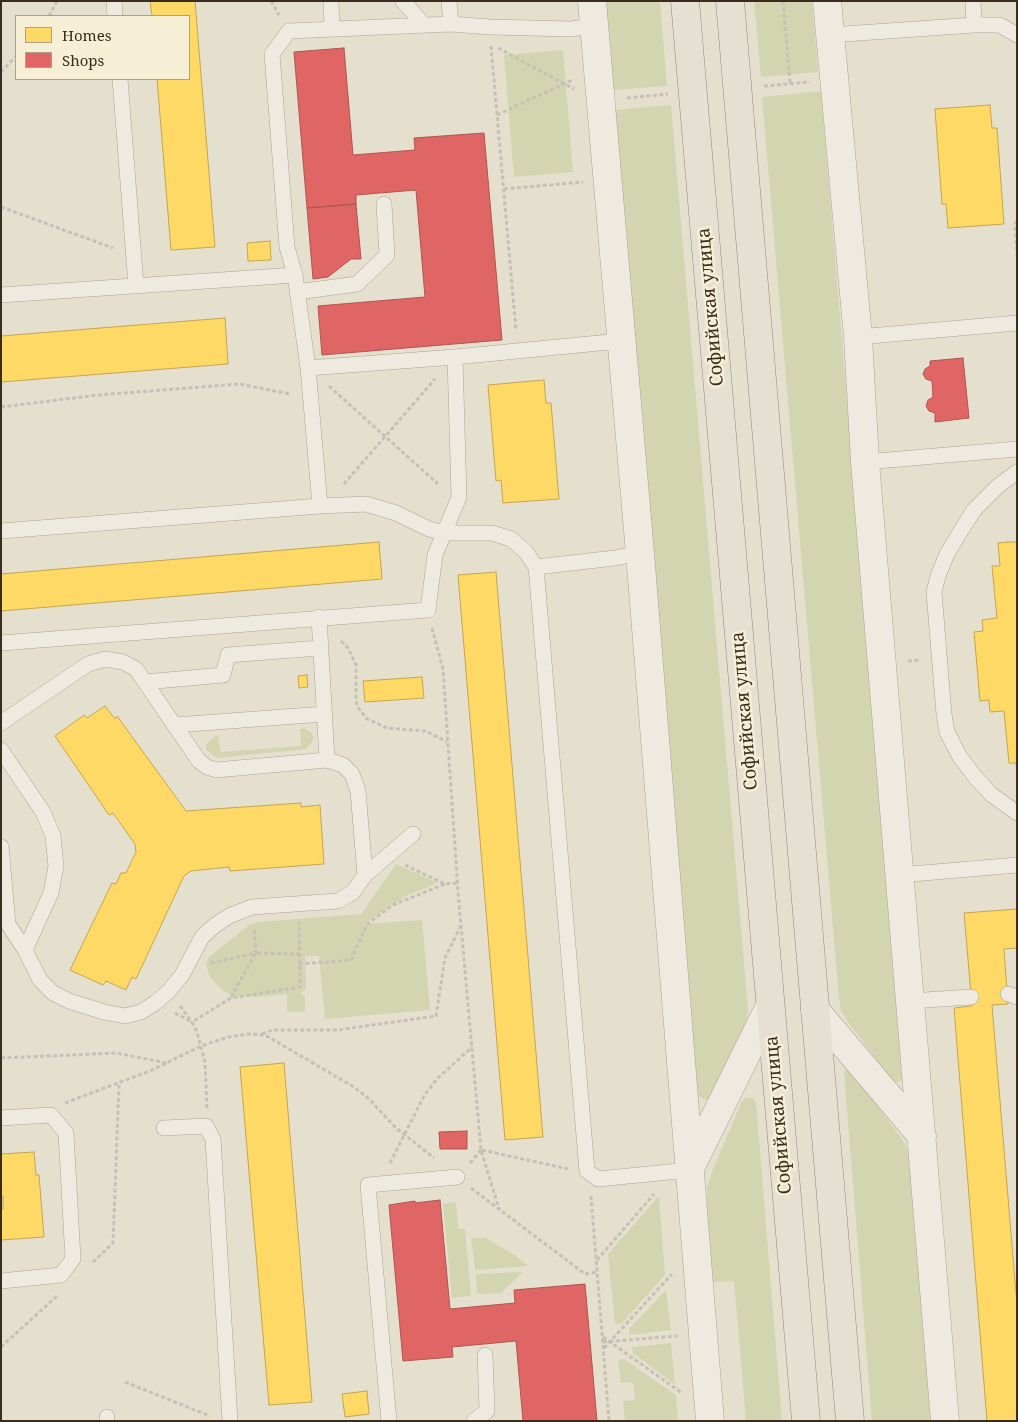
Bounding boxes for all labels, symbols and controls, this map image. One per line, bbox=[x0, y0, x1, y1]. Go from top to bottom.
legend bbox=[15, 15, 190, 80]
text: Homes bbox=[62, 25, 112, 45]
text: Shops bbox=[62, 50, 104, 70]
street label: Софийская улица bbox=[693, 227, 729, 387]
street label: Софийская улица bbox=[727, 631, 763, 791]
street label: Софийская улица bbox=[761, 1035, 797, 1195]

